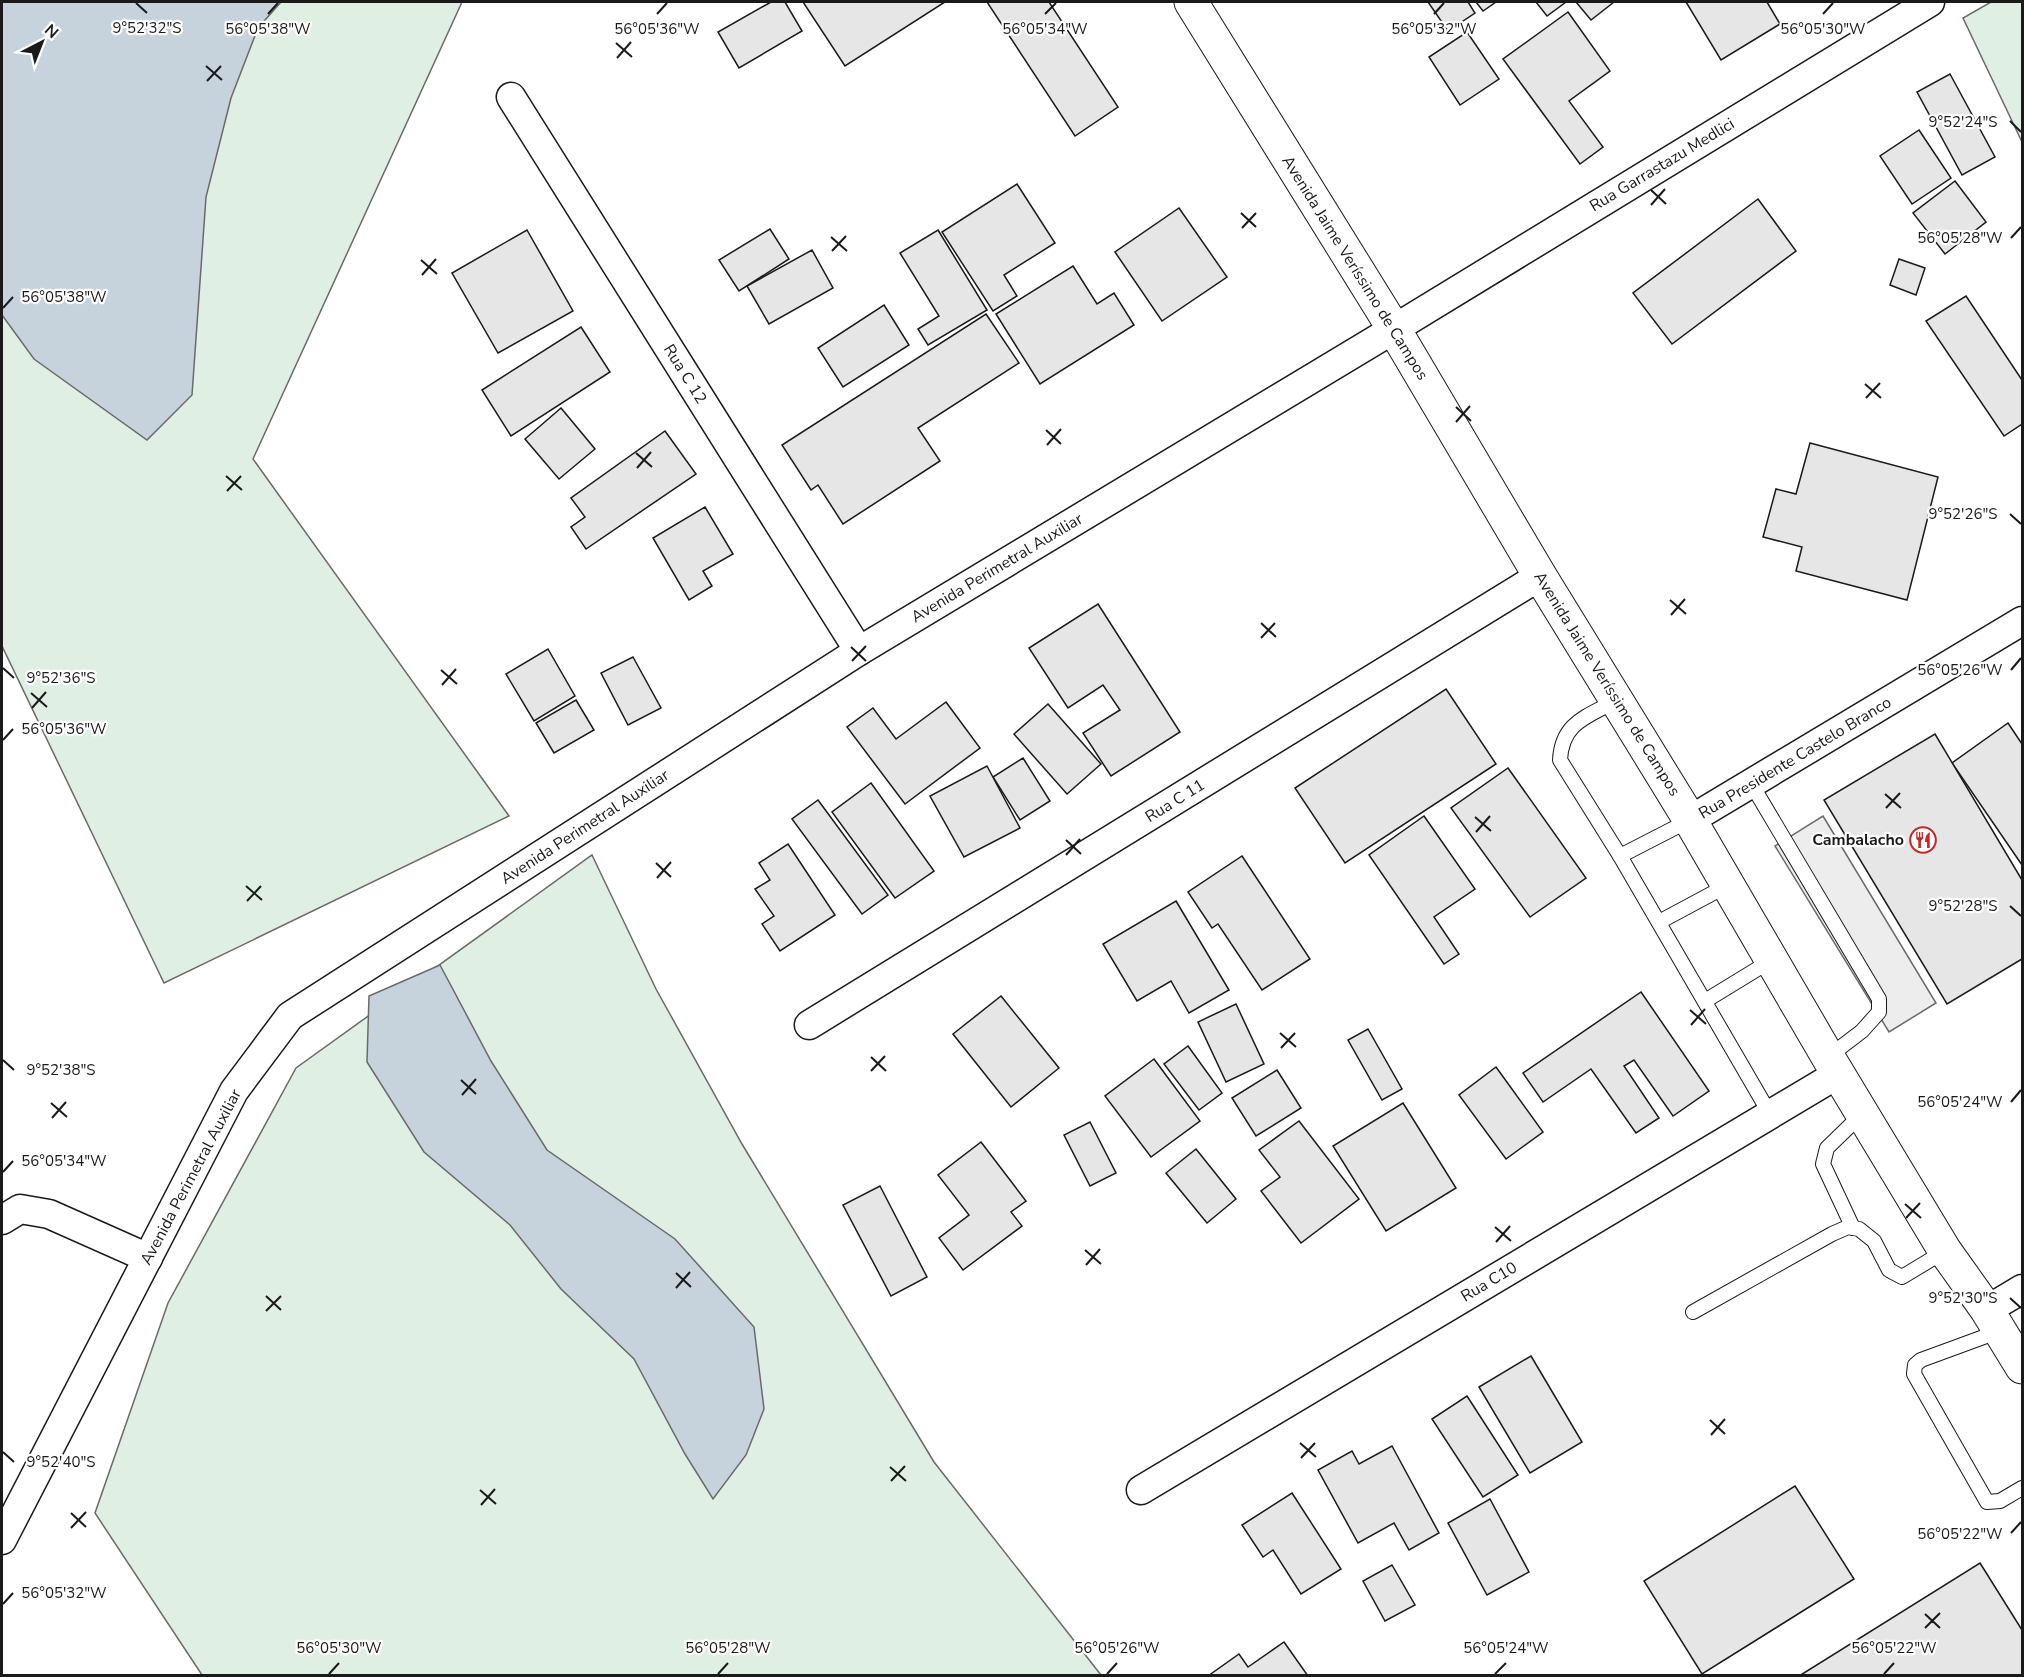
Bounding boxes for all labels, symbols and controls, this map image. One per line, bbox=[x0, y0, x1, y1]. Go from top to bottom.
north arrow bbox=[12, 12, 72, 72]
text: 9°52'32"S bbox=[113, 18, 181, 38]
text: N bbox=[40, 19, 63, 44]
text: 56°05'38"W bbox=[225, 19, 311, 39]
text: 56°05'36"W bbox=[614, 19, 700, 39]
text: 56°05'34"W bbox=[1002, 19, 1088, 39]
text: 56°05'32"W bbox=[1391, 19, 1477, 39]
text: 56°05'30"W bbox=[1780, 19, 1866, 39]
text: 9°52'24"S bbox=[1929, 112, 1997, 132]
street label: Rua Garrastazu Medlici bbox=[1585, 113, 1739, 217]
street label: Avenida Jaime Veríssimo de Campos bbox=[1277, 152, 1433, 384]
text: 56°05'28"W bbox=[1917, 228, 2003, 248]
text: 56°05'38"W bbox=[21, 287, 107, 307]
street label: Rua C 12 bbox=[658, 340, 712, 408]
text: 9°52'26"S bbox=[1929, 504, 1997, 524]
street label: Avenida Perimetral Auxiliar bbox=[907, 508, 1087, 628]
street label: Avenida Jaime Veríssimo de Campos bbox=[1529, 568, 1685, 800]
text: 56°05'26"W bbox=[1917, 660, 2003, 680]
text: 9°52'36"S bbox=[27, 668, 95, 688]
street label: Rua Presidente Castelo Branco bbox=[1694, 692, 1896, 824]
text: 56°05'36"W bbox=[21, 719, 107, 739]
street label: Avenida Perimetral Auxiliar bbox=[497, 764, 674, 890]
street label: Rua C 11 bbox=[1141, 774, 1209, 828]
restaurant icon: Cambalacho bbox=[1908, 825, 1938, 855]
place label: Cambalacho bbox=[1812, 829, 1904, 851]
text: 9°52'28"S bbox=[1929, 896, 1997, 916]
text: 9°52'38"S bbox=[27, 1060, 95, 1080]
street label: Avenida Perimetral Auxiliar bbox=[135, 1085, 247, 1269]
text: 56°05'24"W bbox=[1917, 1092, 2003, 1112]
text: 56°05'34"W bbox=[21, 1151, 107, 1171]
street label: Rua C10 bbox=[1457, 1257, 1521, 1307]
text: 9°52'30"S bbox=[1929, 1288, 1997, 1308]
text: 9°52'40"S bbox=[27, 1452, 95, 1472]
text: 56°05'22"W bbox=[1917, 1524, 2003, 1544]
text: 56°05'32"W bbox=[21, 1583, 107, 1603]
text: 56°05'30"W bbox=[296, 1638, 382, 1658]
text: 56°05'28"W bbox=[685, 1638, 771, 1658]
text: 56°05'26"W bbox=[1074, 1638, 1160, 1658]
text: 56°05'24"W bbox=[1463, 1638, 1549, 1658]
text: 56°05'22"W bbox=[1851, 1638, 1937, 1658]

